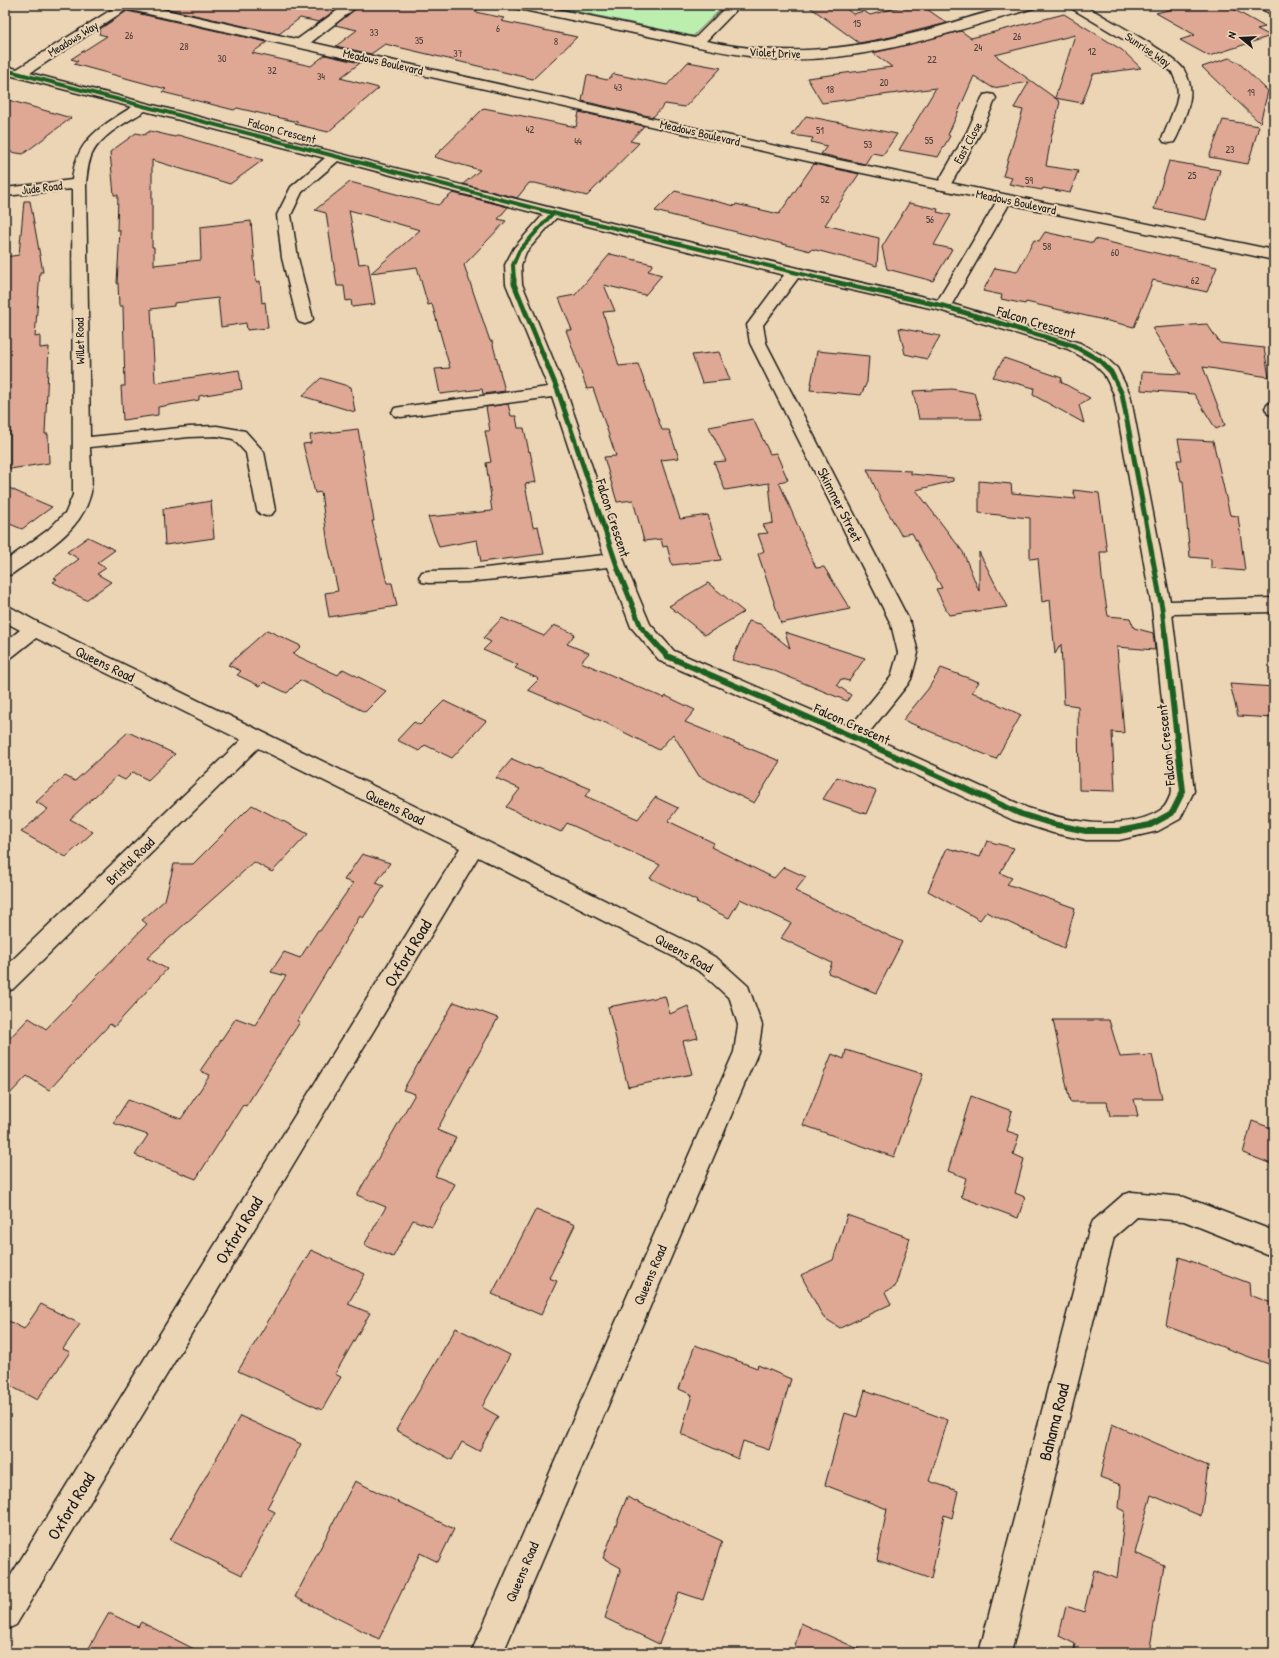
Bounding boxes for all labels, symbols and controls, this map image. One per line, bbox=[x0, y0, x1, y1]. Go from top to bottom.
street label: Meadows Way bbox=[44, 16, 101, 61]
house number: 15 bbox=[853, 17, 862, 30]
north arrow bbox=[1221, 18, 1261, 58]
house number: 6 bbox=[496, 22, 500, 35]
house number: 33 bbox=[370, 26, 379, 39]
street label: Sunrise Way bbox=[1122, 28, 1175, 71]
house number: 26 bbox=[125, 29, 133, 42]
house number: 26 bbox=[1013, 30, 1021, 43]
text: N bbox=[1224, 30, 1239, 40]
house number: 35 bbox=[415, 34, 424, 47]
house number: 8 bbox=[554, 35, 558, 48]
house number: 28 bbox=[179, 40, 189, 53]
house number: 24 bbox=[974, 41, 982, 54]
street label: Violet Drive bbox=[749, 43, 802, 62]
street label: Meadows Boulevard bbox=[341, 44, 425, 79]
house number: 12 bbox=[1088, 45, 1096, 58]
house number: 37 bbox=[453, 47, 463, 60]
house number: 30 bbox=[218, 52, 227, 65]
house number: 22 bbox=[927, 53, 937, 66]
house number: 32 bbox=[267, 64, 277, 77]
house number: 34 bbox=[317, 70, 325, 83]
house number: 20 bbox=[879, 76, 889, 89]
house number: 43 bbox=[614, 81, 623, 94]
house number: 18 bbox=[826, 83, 834, 96]
house number: 19 bbox=[1247, 86, 1255, 99]
street label: Falcon Crescent bbox=[245, 113, 319, 148]
street label: Meadows Boulevard bbox=[658, 115, 742, 150]
street label: East Close bbox=[949, 119, 986, 167]
house number: 42 bbox=[526, 123, 535, 136]
house number: 51 bbox=[816, 124, 824, 137]
house number: 55 bbox=[925, 134, 934, 147]
house number: 44 bbox=[574, 135, 582, 148]
house number: 53 bbox=[864, 138, 873, 151]
house number: 23 bbox=[1225, 143, 1235, 156]
house number: 25 bbox=[1188, 169, 1197, 182]
house number: 59 bbox=[1025, 174, 1033, 187]
street label: Jude Road bbox=[20, 177, 64, 198]
street label: Meadows Boulevard bbox=[974, 185, 1058, 218]
house number: 52 bbox=[821, 193, 830, 206]
house number: 56 bbox=[926, 213, 934, 226]
house number: 58 bbox=[1043, 240, 1051, 253]
house number: 60 bbox=[1111, 246, 1120, 259]
house number: 62 bbox=[1191, 274, 1200, 287]
street label: Falcon Crescent bbox=[994, 300, 1078, 343]
street label: Willet Road bbox=[71, 317, 88, 364]
street label: Skimmer Street bbox=[814, 464, 867, 545]
street label: Falcon Crescent bbox=[592, 475, 635, 560]
street label: Queens Road bbox=[72, 641, 139, 686]
street label: Falcon Crescent bbox=[810, 698, 893, 749]
street label: Falcon Crescent bbox=[1152, 703, 1179, 787]
street label: Queens Road bbox=[362, 784, 429, 829]
street label: Bristol Road bbox=[101, 832, 159, 889]
street label: Oxford Road bbox=[378, 914, 437, 991]
street label: Queens Road bbox=[652, 928, 717, 977]
street label: Oxford Road bbox=[209, 1191, 268, 1268]
street label: Queens Road bbox=[628, 1241, 671, 1308]
street label: Bahama Road bbox=[1033, 1380, 1074, 1463]
street label: Oxford Road bbox=[41, 1467, 100, 1544]
street label: Queens Road bbox=[500, 1538, 543, 1605]

